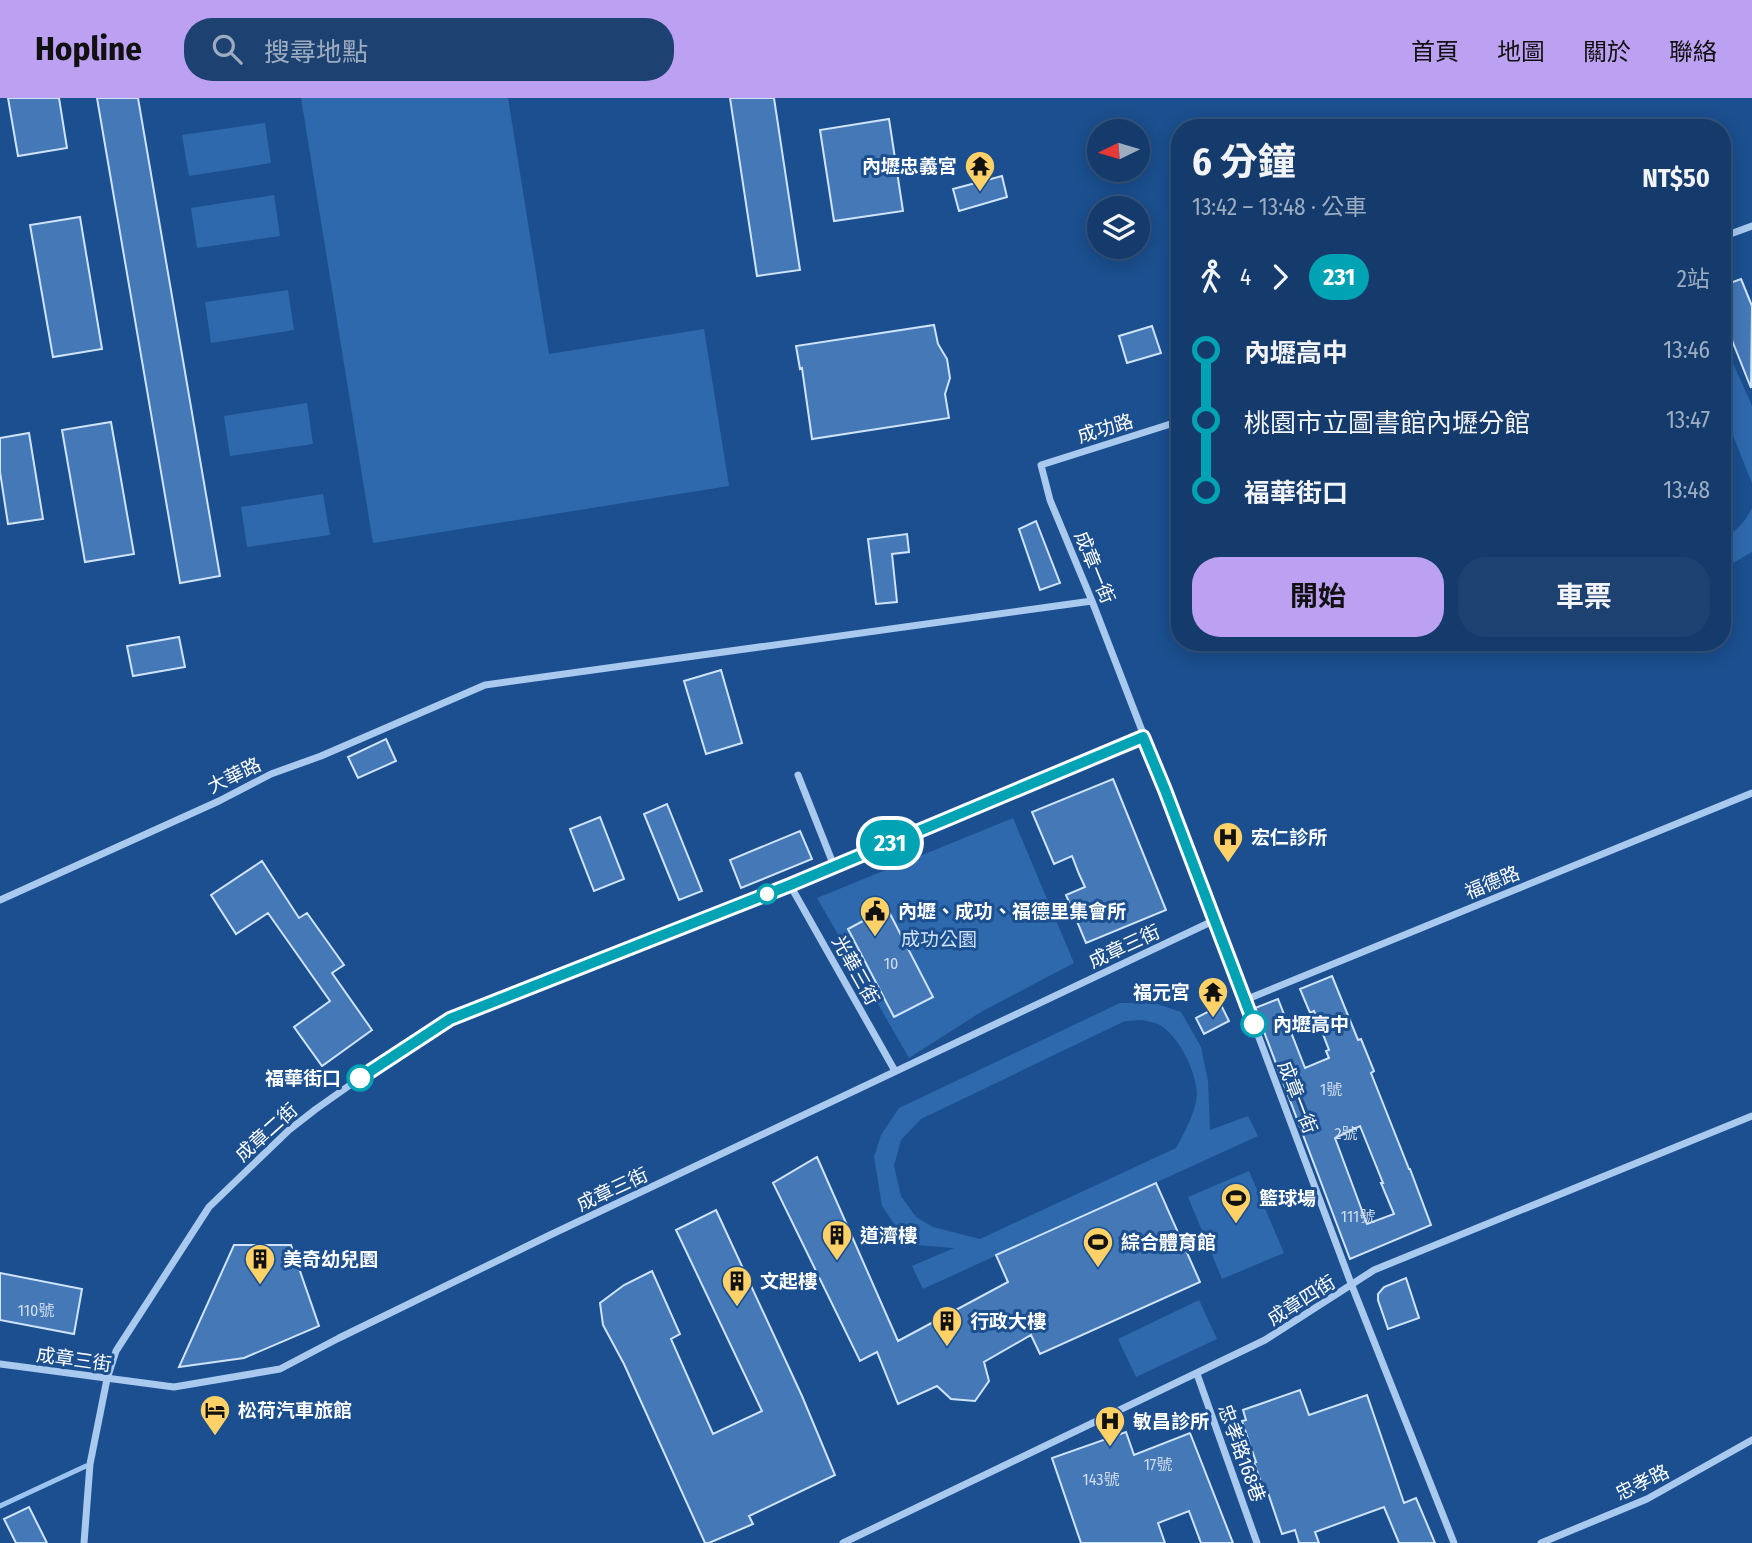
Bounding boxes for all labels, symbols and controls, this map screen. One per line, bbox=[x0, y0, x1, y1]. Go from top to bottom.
search box bbox=[184, 18, 674, 81]
text: Hopline bbox=[35, 29, 142, 69]
icon: search bbox=[208, 30, 246, 68]
text: 搜尋地點 bbox=[264, 37, 368, 68]
text: 首頁 bbox=[1411, 38, 1459, 66]
text: 地圖 bbox=[1497, 38, 1545, 66]
text: 關於 bbox=[1583, 38, 1631, 66]
text: 聯絡 bbox=[1669, 38, 1717, 66]
north arrow bbox=[1087, 119, 1150, 182]
map controls bbox=[1087, 119, 1150, 259]
text: 6 分鐘 bbox=[1192, 139, 1296, 185]
temple icon: 內壢忠義宮 bbox=[963, 149, 997, 193]
place label: 內壢忠義宮 bbox=[862, 155, 957, 178]
text: NT$50 bbox=[1642, 163, 1710, 194]
text: 13:42 – 13:48 · 公車 bbox=[1192, 193, 1367, 221]
button: layers bbox=[1087, 196, 1150, 259]
icon: walk bbox=[1192, 258, 1230, 296]
icon: forward bbox=[1261, 258, 1299, 296]
text: 4 bbox=[1240, 263, 1251, 291]
text: 231 bbox=[1323, 263, 1355, 291]
text: 2站 bbox=[1677, 265, 1710, 293]
text: 13:46 bbox=[1663, 336, 1710, 364]
text: 內壢高中 bbox=[1244, 338, 1348, 369]
text: 13:47 bbox=[1666, 406, 1710, 434]
text: 桃園市立圖書館內壢分館 bbox=[1244, 408, 1530, 439]
street label: 成功路 bbox=[1075, 409, 1136, 448]
text: 13:48 bbox=[1663, 476, 1710, 504]
text: 福華街口 bbox=[1244, 478, 1348, 509]
street label: 成章一街 bbox=[1070, 528, 1119, 607]
button: 開始 bbox=[1192, 557, 1444, 637]
button: 車票 bbox=[1458, 557, 1710, 637]
street label: 大華路 bbox=[204, 753, 265, 798]
line badge: 231 bbox=[850, 820, 930, 866]
hospital icon: 宏仁診所 bbox=[1211, 820, 1245, 864]
place label: 宏仁診所 bbox=[1251, 826, 1327, 849]
text: 231 bbox=[874, 829, 906, 857]
street label: 福德路 bbox=[1461, 861, 1523, 904]
unlabelled marker bbox=[757, 884, 777, 904]
public building icon: 內壢、成功、福德里集會所 bbox=[858, 894, 892, 938]
place label: 內壢、成功、福德里集會所 bbox=[898, 900, 1126, 923]
street label: 成章三街 bbox=[1085, 920, 1164, 973]
park label: 成功公園 bbox=[901, 928, 977, 951]
street label: 光華三街 bbox=[827, 931, 884, 1009]
house number: 10 bbox=[884, 954, 898, 973]
temple icon: 福元宮 bbox=[1196, 975, 1230, 1019]
place label: 福元宮 bbox=[1133, 981, 1190, 1004]
marker: 內壢高中 bbox=[1241, 1011, 1267, 1037]
place label: 內壢高中 bbox=[1273, 1013, 1349, 1036]
street label: 成章一街 bbox=[1273, 1058, 1322, 1137]
marker: 福華街口 bbox=[347, 1065, 373, 1091]
place label: 福華街口 bbox=[265, 1067, 341, 1090]
house number: 1號 bbox=[1320, 1080, 1342, 1099]
street label: 成章二街 bbox=[230, 1098, 302, 1166]
house number: 2號 bbox=[1334, 1124, 1358, 1143]
street label: 成章三街 bbox=[573, 1163, 652, 1216]
sports icon: 籃球場 bbox=[1219, 1181, 1253, 1225]
place label: 籃球場 bbox=[1259, 1187, 1316, 1210]
house number: 111號 bbox=[1341, 1207, 1375, 1226]
building icon: 道濟樓 bbox=[820, 1218, 854, 1262]
place label: 道濟樓 bbox=[860, 1224, 917, 1247]
sports icon: 綜合體育館 bbox=[1081, 1225, 1115, 1269]
place label: 綜合體育館 bbox=[1121, 1231, 1216, 1254]
building icon: 美奇幼兒園 bbox=[243, 1242, 277, 1286]
place label: 美奇幼兒園 bbox=[283, 1248, 378, 1271]
building icon: 文起樓 bbox=[720, 1264, 754, 1308]
place label: 文起樓 bbox=[760, 1270, 817, 1293]
street label: 成章四街 bbox=[1263, 1271, 1340, 1330]
house number: 110號 bbox=[18, 1301, 54, 1320]
building icon: 行政大樓 bbox=[930, 1304, 964, 1348]
place label: 行政大樓 bbox=[970, 1310, 1046, 1333]
street label: 成章三街 bbox=[35, 1343, 113, 1376]
hotel icon: 松荷汽車旅館 bbox=[198, 1393, 232, 1437]
place label: 松荷汽車旅館 bbox=[238, 1399, 352, 1422]
street label: 忠孝路168巷 bbox=[1213, 1401, 1270, 1505]
hospital icon: 敏昌診所 bbox=[1093, 1404, 1127, 1448]
place label: 敏昌診所 bbox=[1133, 1410, 1209, 1433]
house number: 17號 bbox=[1144, 1455, 1172, 1474]
street label: 忠孝路 bbox=[1612, 1460, 1673, 1505]
house number: 143號 bbox=[1083, 1470, 1119, 1489]

